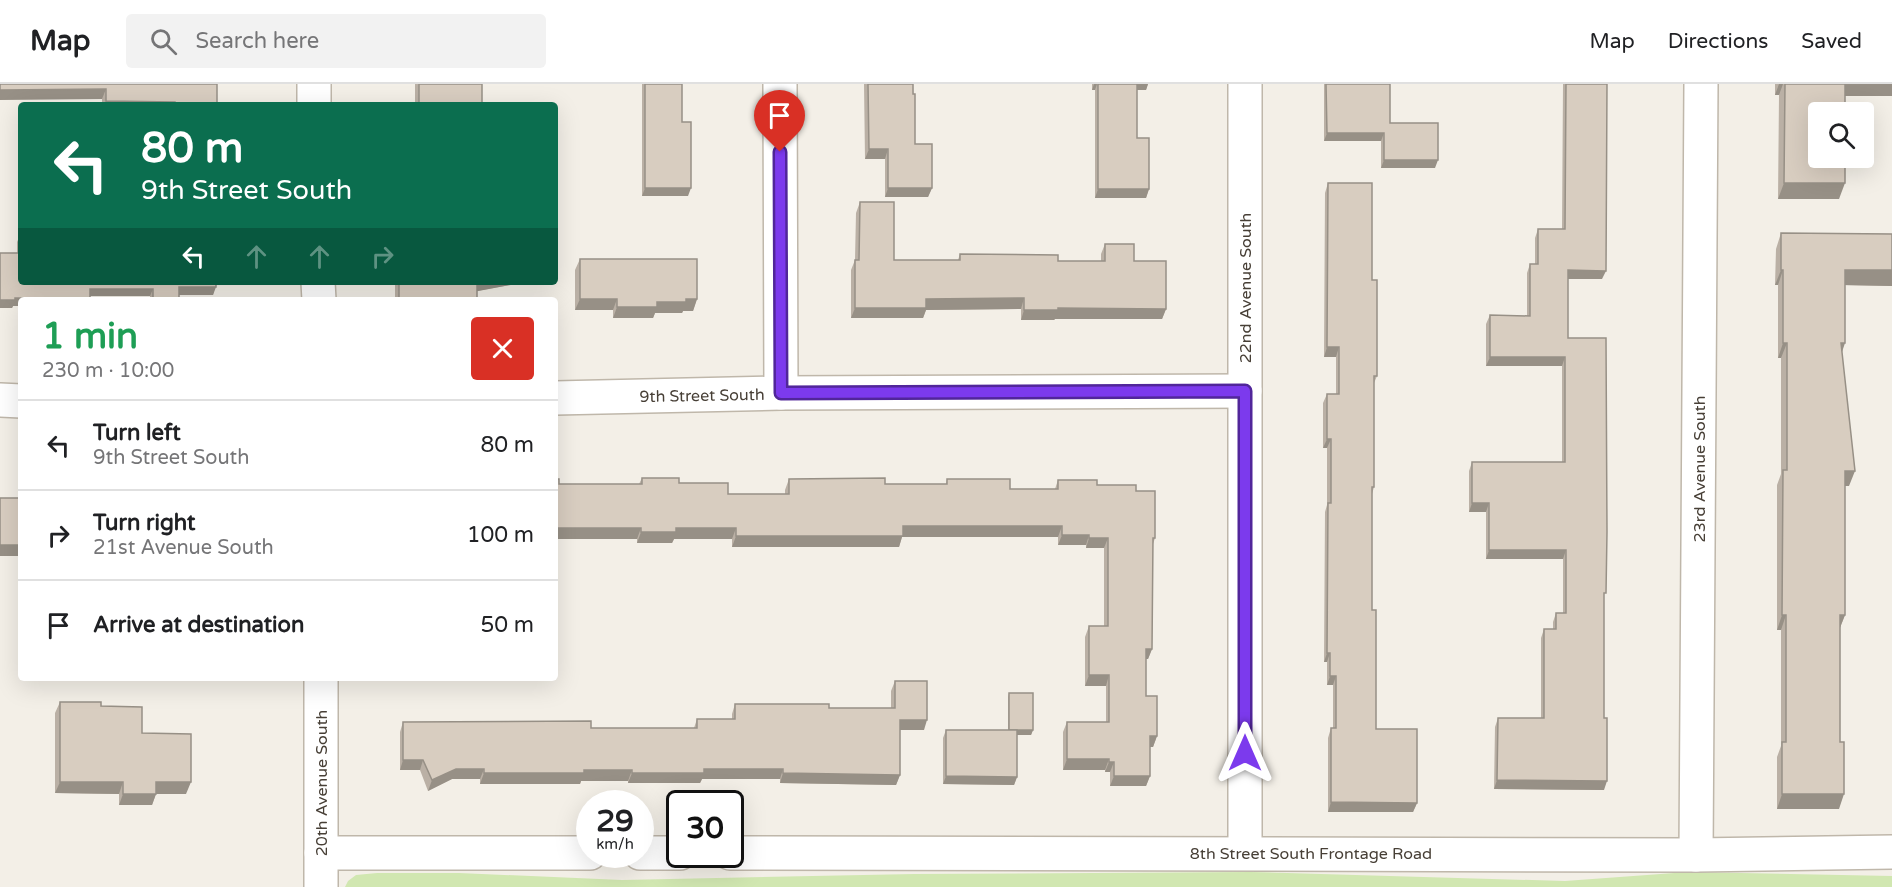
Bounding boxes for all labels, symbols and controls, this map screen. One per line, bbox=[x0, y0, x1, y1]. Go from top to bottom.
search box bbox=[126, 14, 546, 68]
text: Map bbox=[30, 24, 90, 58]
icon: search bbox=[147, 25, 180, 58]
text: Search here bbox=[195, 28, 319, 54]
text: Map bbox=[1589, 29, 1635, 54]
text: Directions bbox=[1668, 29, 1768, 54]
text: Saved bbox=[1801, 29, 1862, 54]
pin bbox=[754, 90, 805, 152]
icon: arrive bbox=[763, 99, 796, 132]
map controls bbox=[1808, 102, 1874, 168]
button: search bbox=[1808, 102, 1874, 168]
text: 80 m bbox=[141, 123, 243, 174]
icon: left bbox=[42, 126, 120, 204]
text: 9th Street South bbox=[141, 174, 352, 207]
street label: 22nd Avenue South bbox=[1236, 213, 1256, 363]
icon: left bbox=[177, 240, 210, 273]
icon: ahead bbox=[240, 240, 273, 273]
icon: ahead bbox=[303, 240, 336, 273]
icon: right bbox=[366, 240, 399, 273]
text: 1 min bbox=[42, 315, 138, 358]
button: close bbox=[471, 317, 534, 380]
text: 230 m · 10:00 bbox=[42, 359, 174, 383]
street label: 9th Street South bbox=[639, 385, 765, 407]
street label: 23rd Avenue South bbox=[1690, 396, 1710, 542]
text: Turn left bbox=[93, 420, 181, 446]
icon: left bbox=[42, 429, 75, 462]
text: 80 m bbox=[480, 432, 534, 458]
text: 9th Street South bbox=[93, 446, 249, 470]
text: Turn right bbox=[93, 510, 195, 536]
icon: right bbox=[42, 519, 75, 552]
text: 100 m bbox=[467, 522, 534, 548]
text: 21st Avenue South bbox=[93, 536, 274, 560]
icon: arrive bbox=[42, 609, 75, 642]
text: Arrive at destination bbox=[93, 612, 304, 638]
text: 50 m bbox=[480, 612, 534, 638]
street label: 20th Avenue South bbox=[312, 710, 332, 856]
position arrow bbox=[1213, 721, 1277, 785]
speed limit sign: 30 bbox=[666, 790, 744, 868]
text: 29 bbox=[596, 803, 634, 840]
text: km/h bbox=[596, 835, 634, 853]
street label: 8th Street South Frontage Road bbox=[1190, 844, 1432, 864]

